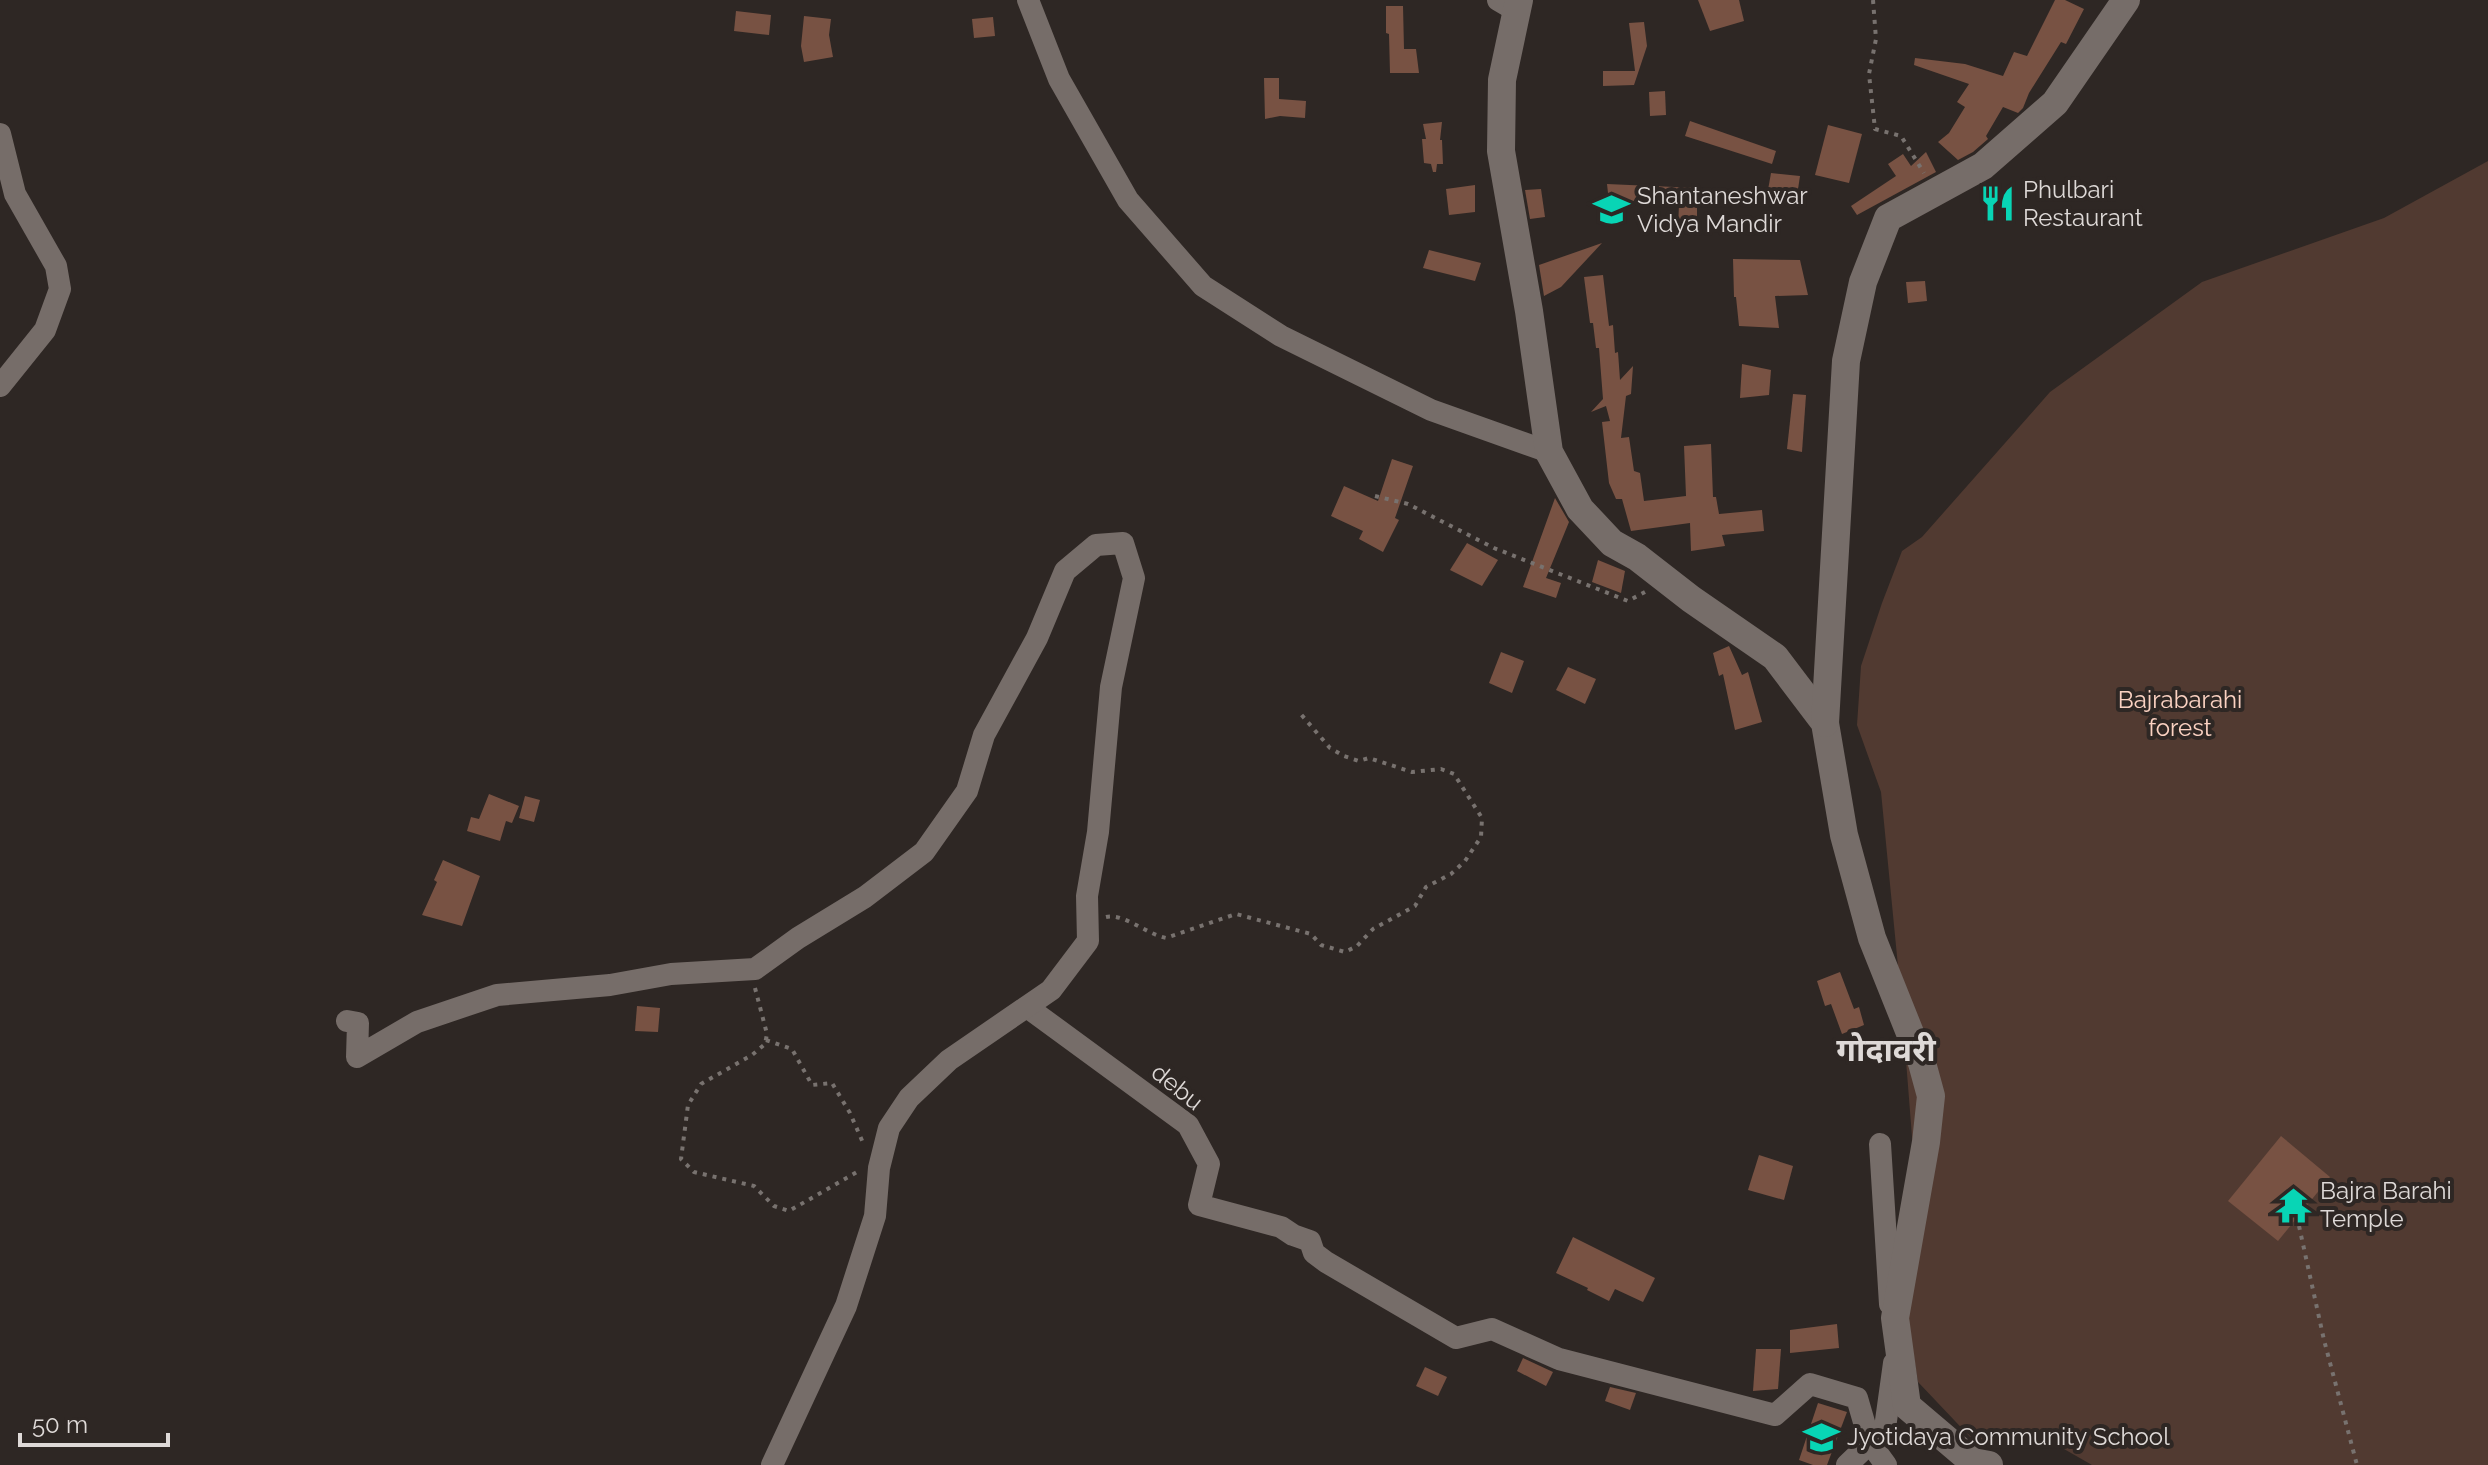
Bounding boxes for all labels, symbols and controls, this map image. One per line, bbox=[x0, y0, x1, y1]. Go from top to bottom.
place label: Phulbari Restaurant bbox=[2023, 175, 2143, 232]
place label: Shantaneshwar Vidya Mandir bbox=[1637, 181, 1808, 238]
restaurant icon: Phulbari Restaurant bbox=[1978, 185, 2016, 223]
school or university icon: Shantaneshwar Vidya Mandir bbox=[1592, 191, 1630, 229]
park label: Bajrabarahi forest bbox=[2118, 685, 2242, 742]
district label: गोदावरी bbox=[1836, 1031, 1936, 1068]
street label: debu bbox=[1146, 1057, 1209, 1116]
place label: Bajra Barahi Temple bbox=[2320, 1176, 2452, 1233]
temple icon: Bajra Barahi Temple bbox=[2275, 1186, 2313, 1224]
scale bar bbox=[20, 1397, 168, 1447]
text: 50 m bbox=[32, 1410, 88, 1439]
school or university icon: Jyotidaya Community School bbox=[1802, 1418, 1840, 1456]
place label: Jyotidaya Community School bbox=[1847, 1422, 2170, 1451]

